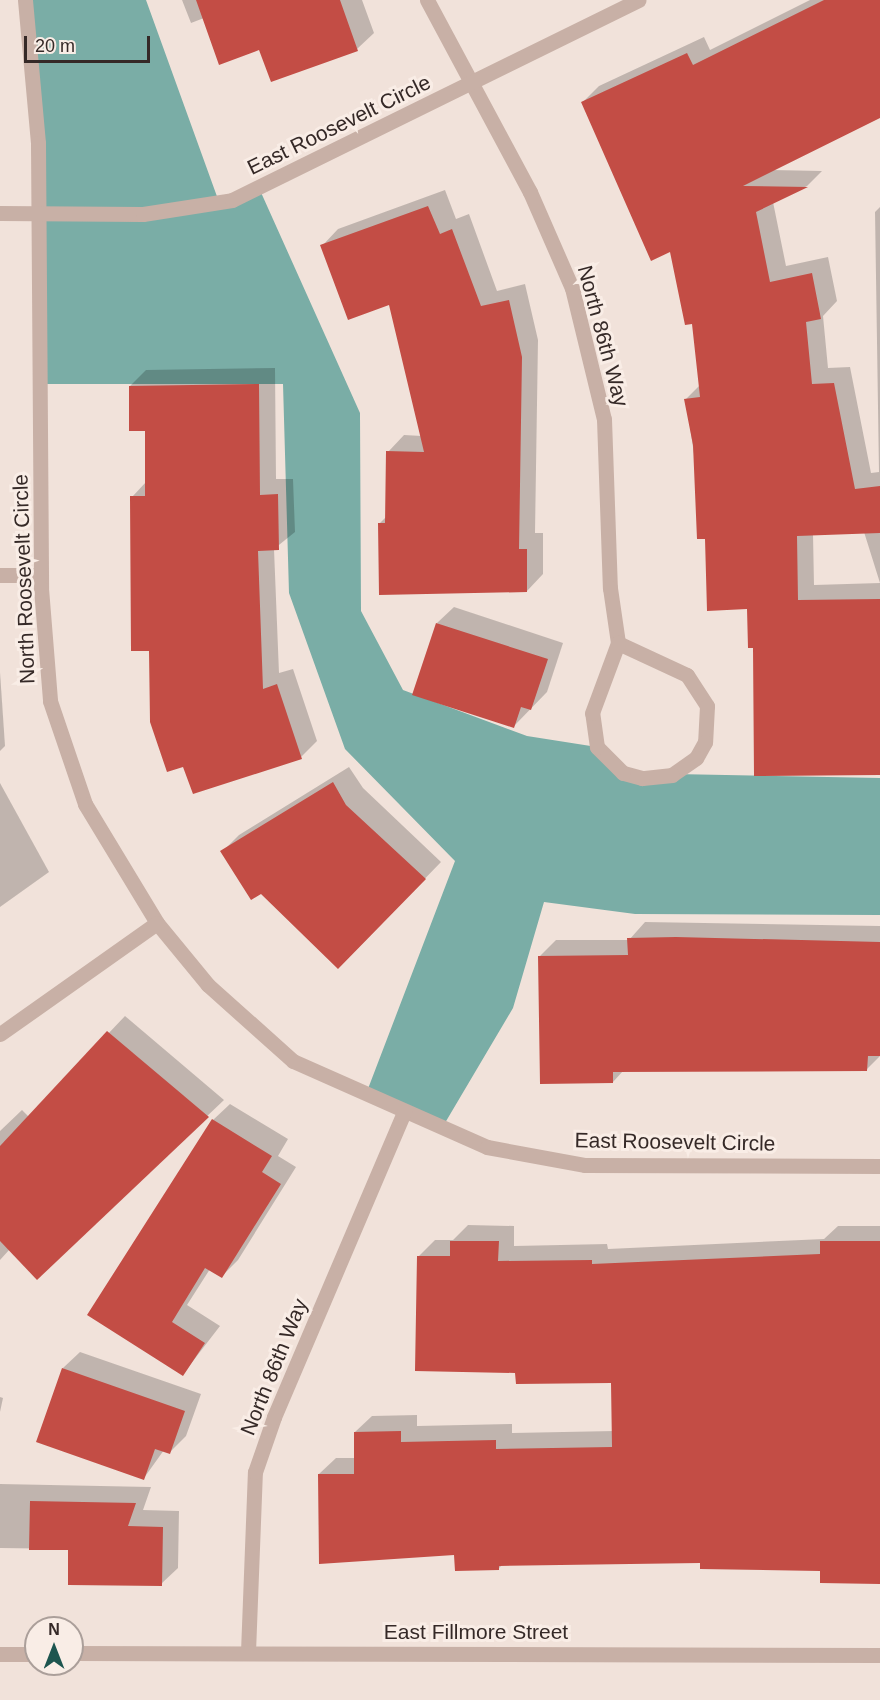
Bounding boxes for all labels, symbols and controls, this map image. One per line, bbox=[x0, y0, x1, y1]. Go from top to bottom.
scale bar bbox=[27, 24, 153, 62]
text: 20 m bbox=[35, 36, 75, 56]
street label: East Roosevelt Circle bbox=[243, 70, 435, 180]
street label: North 86th Way bbox=[572, 263, 634, 409]
street label: North Roosevelt Circle bbox=[8, 474, 40, 684]
street label: East Roosevelt Circle bbox=[574, 1128, 776, 1156]
street label: North 86th Way bbox=[235, 1295, 313, 1439]
north arrow bbox=[24, 1616, 84, 1676]
street label: East Fillmore Street bbox=[384, 1619, 568, 1645]
text: N bbox=[48, 1621, 60, 1638]

